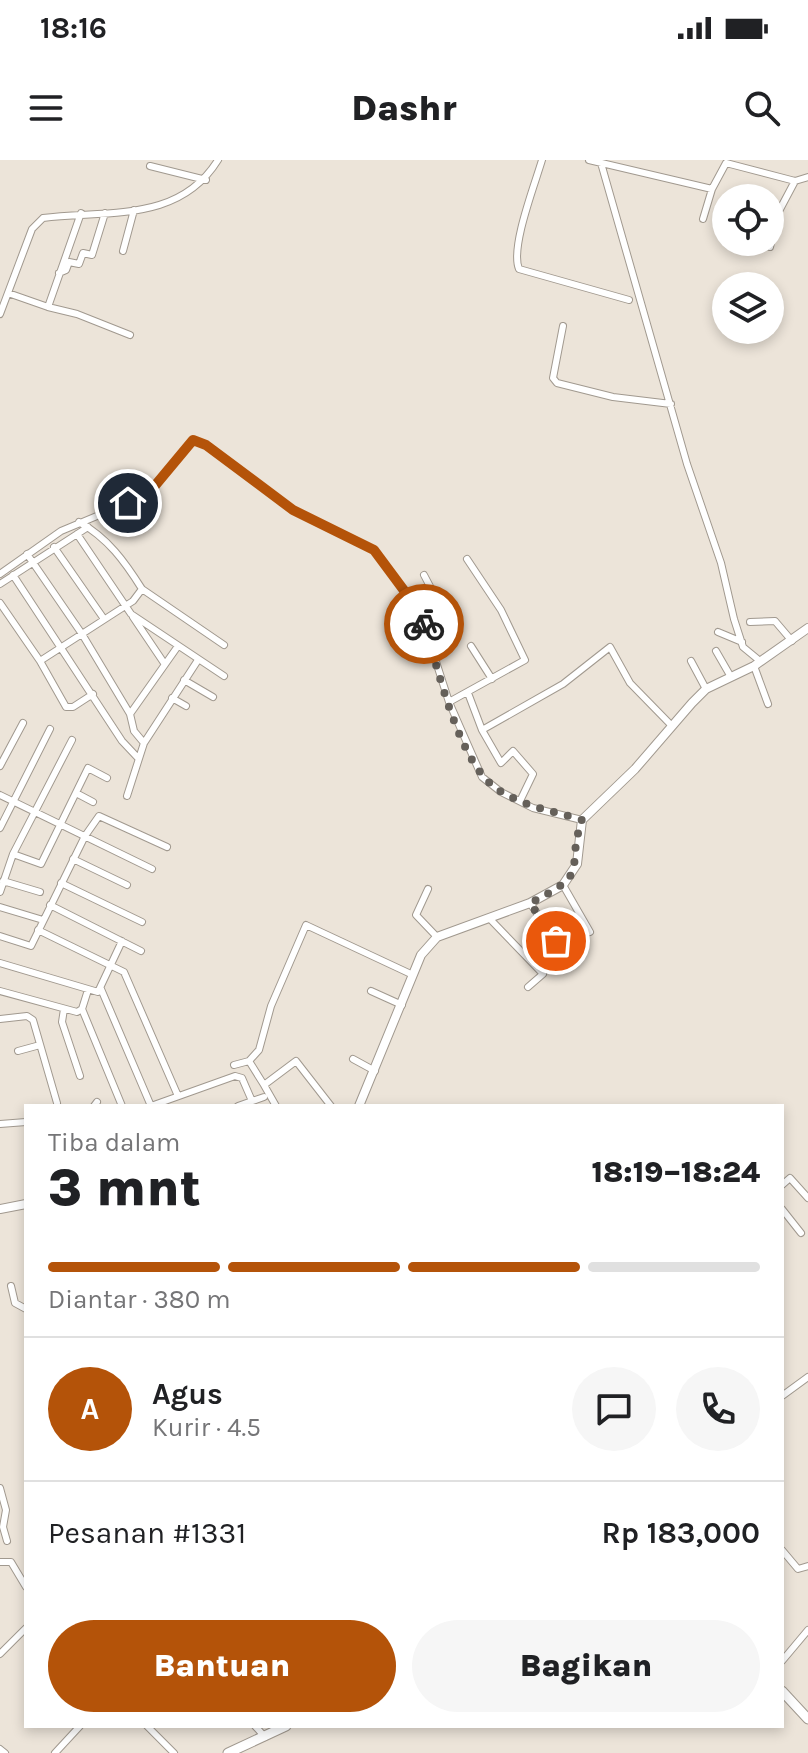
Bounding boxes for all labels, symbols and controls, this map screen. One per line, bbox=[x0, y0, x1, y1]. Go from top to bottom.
text: 18:16 bbox=[40, 10, 107, 46]
icon: menu bbox=[24, 86, 68, 130]
icon: search bbox=[740, 86, 784, 130]
text: Dashr bbox=[351, 87, 457, 129]
map controls bbox=[712, 184, 784, 344]
button: locate bbox=[712, 184, 784, 256]
button: layers bbox=[712, 272, 784, 344]
pin bbox=[94, 469, 162, 537]
icon: home bbox=[106, 481, 150, 525]
courier bbox=[384, 584, 464, 664]
icon: bike bbox=[402, 602, 446, 646]
pin bbox=[522, 907, 590, 975]
icon: bag bbox=[534, 919, 578, 963]
text: Tiba dalam bbox=[48, 1127, 180, 1158]
text: 18:19–18:24 bbox=[591, 1154, 760, 1190]
text: 3 mnt bbox=[48, 1157, 201, 1218]
text: Diantar · 380 m bbox=[48, 1284, 231, 1315]
button: chat bbox=[572, 1367, 656, 1451]
button: phone bbox=[676, 1367, 760, 1451]
text: Agus bbox=[152, 1376, 223, 1412]
text: A bbox=[81, 1391, 99, 1427]
text: Kurir · 4.5 bbox=[152, 1412, 261, 1443]
text: Pesanan #1331 bbox=[48, 1515, 246, 1551]
text: Rp 183,000 bbox=[602, 1515, 760, 1551]
button: Bantuan bbox=[48, 1620, 396, 1712]
button: Bagikan bbox=[412, 1620, 760, 1712]

